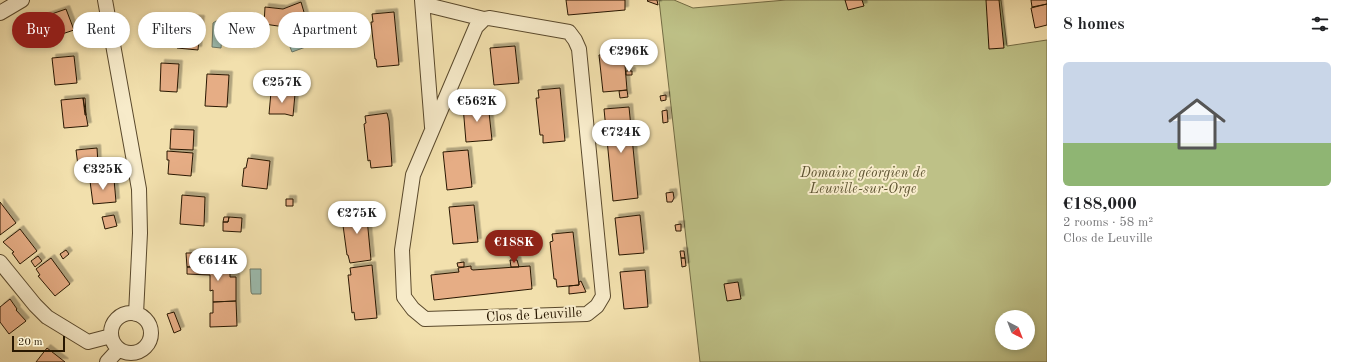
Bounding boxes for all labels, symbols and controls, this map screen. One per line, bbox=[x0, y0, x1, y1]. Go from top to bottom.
chip: Buy bbox=[12, 12, 65, 48]
chip: Rent bbox=[73, 12, 130, 48]
chip: Filters bbox=[138, 12, 206, 48]
chip: New bbox=[214, 12, 270, 48]
chip: Apartment bbox=[278, 12, 371, 48]
icon: filters bbox=[1309, 13, 1331, 35]
text: 8 homes bbox=[1063, 16, 1125, 33]
pin: €296K bbox=[601, 39, 657, 73]
text: €296K bbox=[609, 45, 649, 58]
pin: €257K bbox=[254, 70, 310, 104]
text: €257K bbox=[262, 76, 302, 89]
icon: home bbox=[1161, 88, 1233, 160]
pin: €562K bbox=[449, 89, 505, 123]
text: €562K bbox=[457, 95, 497, 108]
pin: €724K bbox=[593, 120, 649, 154]
text: €724K bbox=[601, 126, 641, 139]
pin: €325K bbox=[75, 157, 131, 191]
text: €325K bbox=[83, 163, 123, 176]
park label: Domaine géorgien de Leuville-sur-Orge bbox=[799, 166, 926, 197]
text: €188,000 bbox=[1063, 196, 1137, 213]
pin: €275K bbox=[329, 201, 385, 235]
text: €275K bbox=[337, 207, 377, 220]
text: 2 rooms · 58 m² bbox=[1063, 216, 1153, 229]
pin: €188K bbox=[486, 230, 542, 264]
text: Clos de Leuville bbox=[1063, 232, 1152, 245]
text: €188K bbox=[494, 236, 534, 249]
pin: €614K bbox=[190, 248, 246, 282]
text: €614K bbox=[198, 254, 238, 267]
street label: Clos de Leuville bbox=[486, 305, 582, 325]
north arrow bbox=[995, 310, 1035, 350]
map controls bbox=[995, 310, 1035, 350]
scale bar bbox=[12, 334, 65, 353]
text: 20 m bbox=[18, 337, 43, 348]

